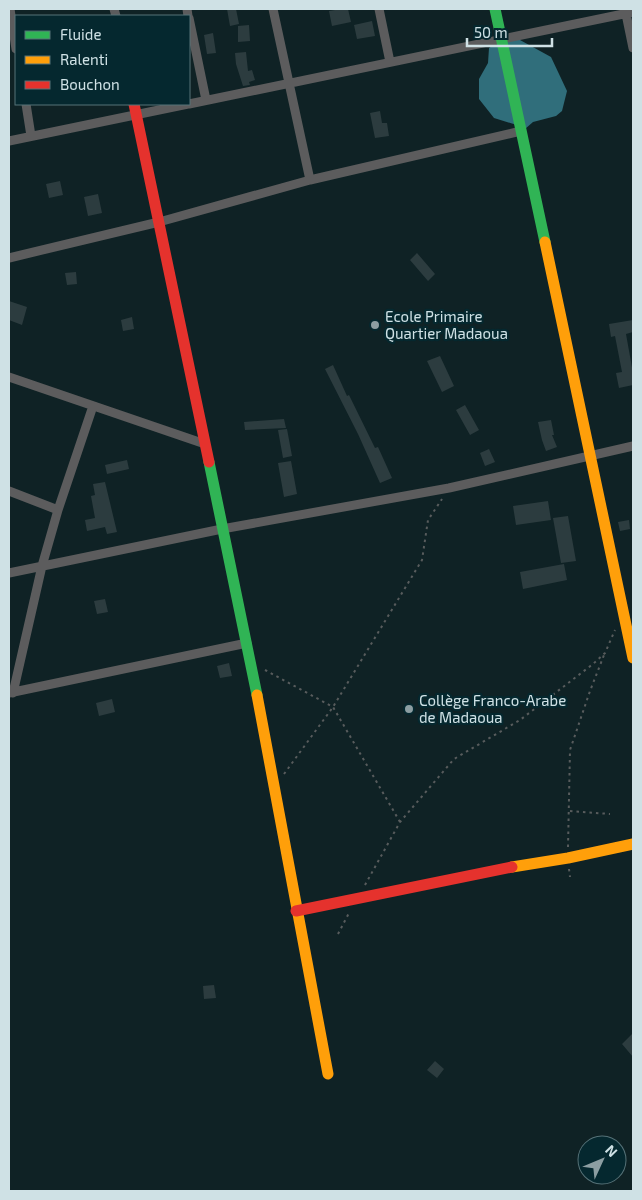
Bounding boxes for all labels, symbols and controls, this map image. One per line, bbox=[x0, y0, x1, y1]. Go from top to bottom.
legend bbox=[15, 15, 190, 105]
scale bar bbox=[467, 15, 552, 47]
text: 50 m bbox=[474, 23, 508, 41]
text: Fluide bbox=[60, 25, 101, 43]
text: Ralenti bbox=[60, 50, 108, 68]
text: Bouchon bbox=[60, 75, 120, 93]
place label: Ecole Primaire Quartier Madaoua bbox=[385, 307, 508, 343]
marker: Ecole Primaire Quartier Madaoua bbox=[369, 319, 381, 331]
place label: Collège Franco-Arabe de Madaoua bbox=[419, 691, 566, 726]
marker: Collège Franco-Arabe de Madaoua bbox=[403, 703, 415, 715]
north arrow bbox=[577, 1135, 627, 1185]
text: N bbox=[602, 1141, 621, 1160]

